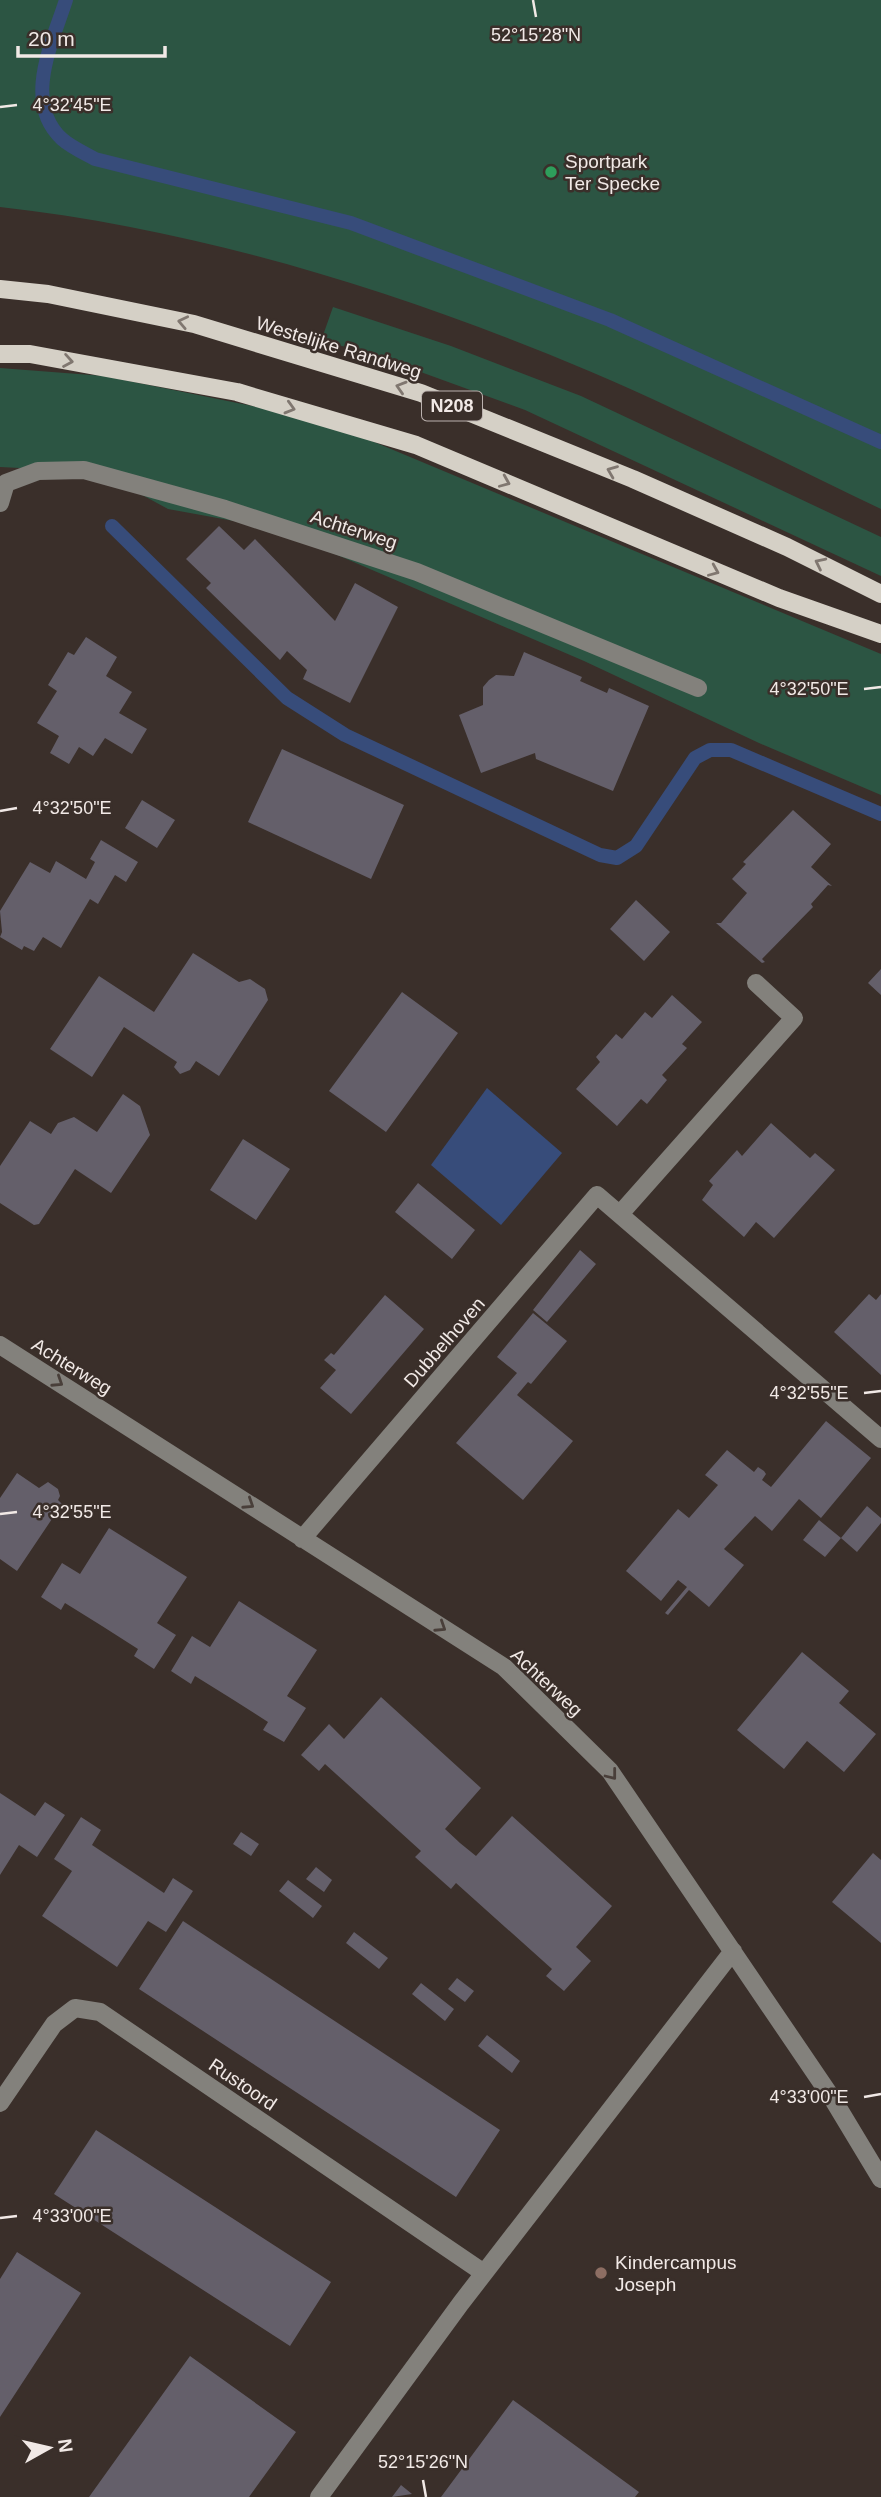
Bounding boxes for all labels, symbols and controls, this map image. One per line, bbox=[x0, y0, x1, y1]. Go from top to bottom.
scale bar bbox=[18, 14, 164, 58]
text: 52°15'28"N bbox=[491, 25, 581, 45]
text: 20 m bbox=[28, 27, 75, 50]
text: 4°32'45"E bbox=[32, 95, 112, 115]
place label: Sportpark Ter Specke bbox=[565, 151, 660, 194]
marker: Sportpark Ter Specke bbox=[543, 164, 559, 180]
street label: Westelijke Randweg bbox=[254, 312, 424, 383]
one-way arrow bbox=[177, 316, 189, 331]
one-way arrow bbox=[62, 353, 74, 368]
one-way arrow bbox=[395, 381, 407, 396]
road number: N208 bbox=[422, 392, 482, 420]
one-way arrow bbox=[284, 399, 296, 414]
one-way arrow bbox=[607, 465, 619, 479]
one-way arrow bbox=[498, 474, 510, 488]
street label: Achterweg bbox=[308, 506, 400, 553]
one-way arrow bbox=[815, 558, 827, 572]
one-way arrow bbox=[708, 562, 720, 576]
text: 4°32'50"E bbox=[769, 679, 849, 699]
text: 4°32'50"E bbox=[32, 798, 112, 818]
street label: Dubbelhoven bbox=[400, 1293, 489, 1391]
street label: Achterweg bbox=[28, 1334, 115, 1399]
one-way arrow bbox=[50, 1373, 63, 1386]
text: 4°32'55"E bbox=[769, 1383, 849, 1403]
one-way arrow bbox=[242, 1496, 255, 1509]
text: 4°32'55"E bbox=[32, 1502, 112, 1522]
one-way arrow bbox=[433, 1619, 446, 1632]
street label: Achterweg bbox=[507, 1644, 587, 1721]
one-way arrow bbox=[604, 1767, 616, 1780]
street label: Rustoord bbox=[205, 2054, 281, 2115]
text: 4°33'00"E bbox=[769, 2087, 849, 2107]
text: 4°33'00"E bbox=[32, 2206, 112, 2226]
place label: Kindercampus Joseph bbox=[615, 2252, 736, 2295]
marker: Kindercampus Joseph bbox=[593, 2265, 609, 2281]
north arrow bbox=[14, 2413, 84, 2483]
text: N bbox=[54, 2437, 77, 2454]
text: 52°15'26"N bbox=[378, 2452, 468, 2472]

